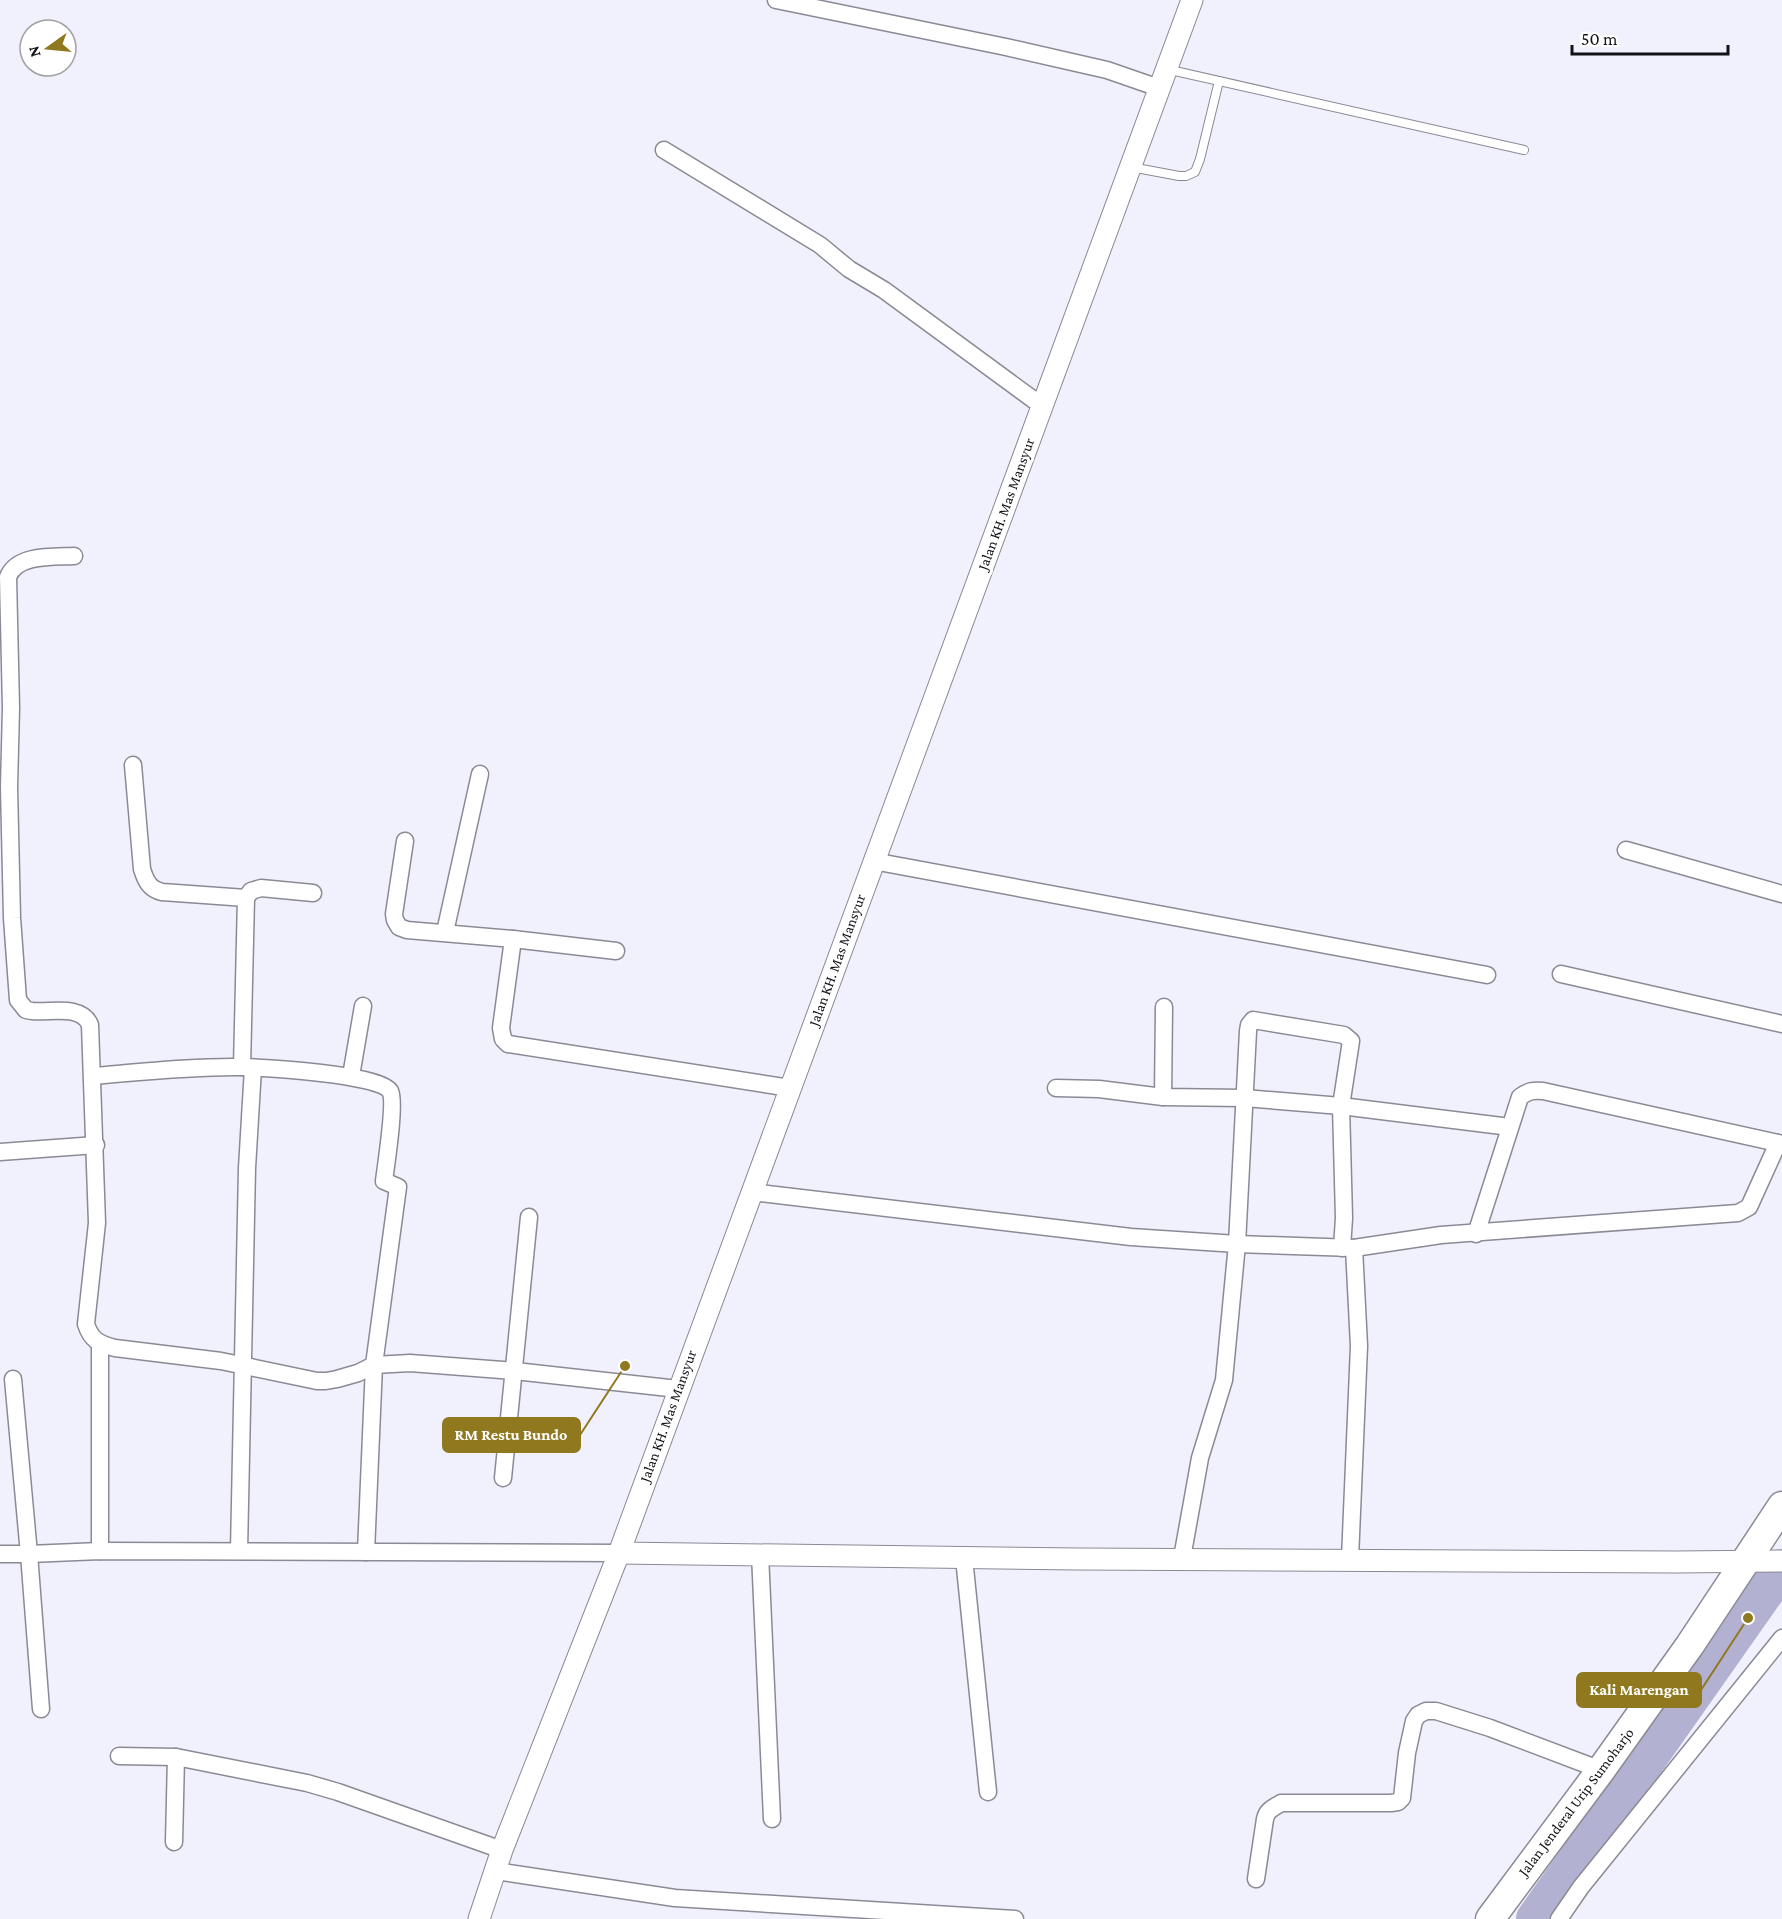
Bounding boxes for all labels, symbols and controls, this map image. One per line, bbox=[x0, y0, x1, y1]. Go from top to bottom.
north arrow bbox=[18, 18, 78, 78]
scale bar bbox=[1572, 18, 1728, 56]
text: 50 m bbox=[1581, 29, 1618, 49]
text: N bbox=[24, 44, 44, 59]
street label: Jalan KH. Mas Mansyur bbox=[974, 435, 1039, 574]
street label: Jalan KH. Mas Mansyur bbox=[805, 891, 870, 1030]
street label: Jalan KH. Mas Mansyur bbox=[636, 1347, 701, 1486]
callout: RM Restu Bundo bbox=[443, 1418, 580, 1452]
text: RM Restu Bundo bbox=[455, 1426, 567, 1443]
callout: Kali Marengan bbox=[1577, 1673, 1701, 1707]
text: Kali Marengan bbox=[1589, 1681, 1689, 1698]
street label: Jalan Jenderal Urip Sumoharjo bbox=[1514, 1725, 1638, 1881]

